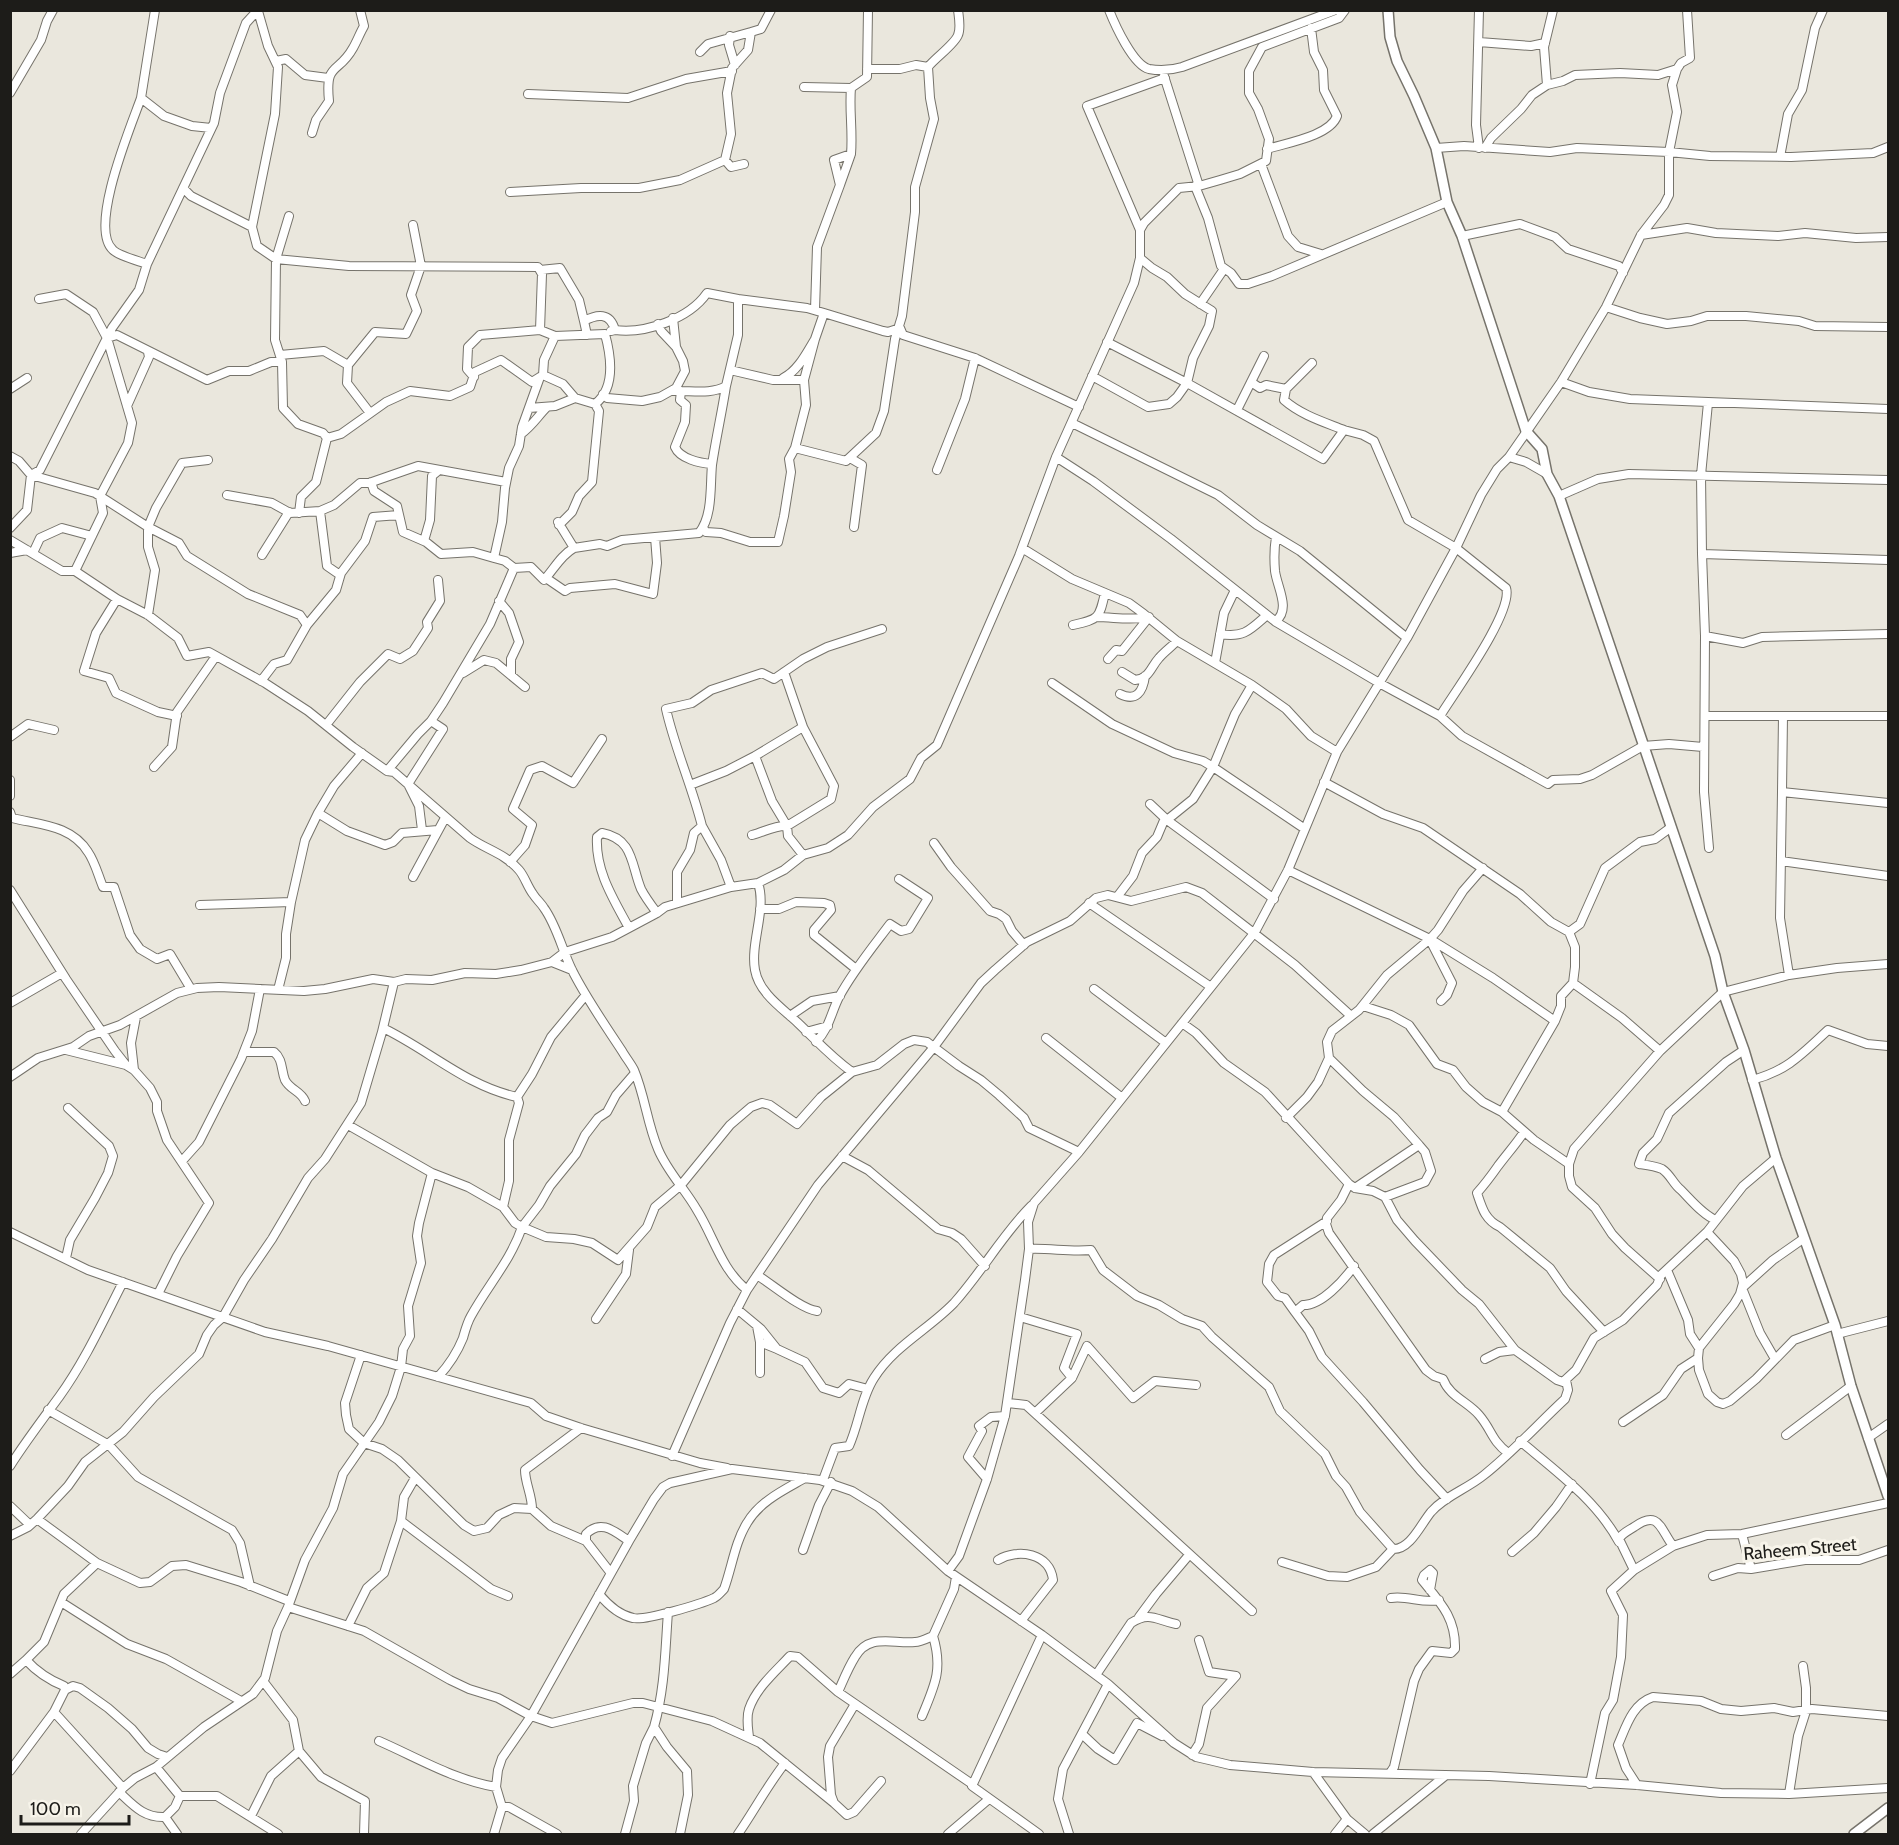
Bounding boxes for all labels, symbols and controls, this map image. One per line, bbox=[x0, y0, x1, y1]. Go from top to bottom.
street label: Raheem Street bbox=[1742, 1533, 1858, 1565]
scale bar bbox=[21, 1788, 129, 1826]
text: 100 m bbox=[30, 1798, 81, 1820]

